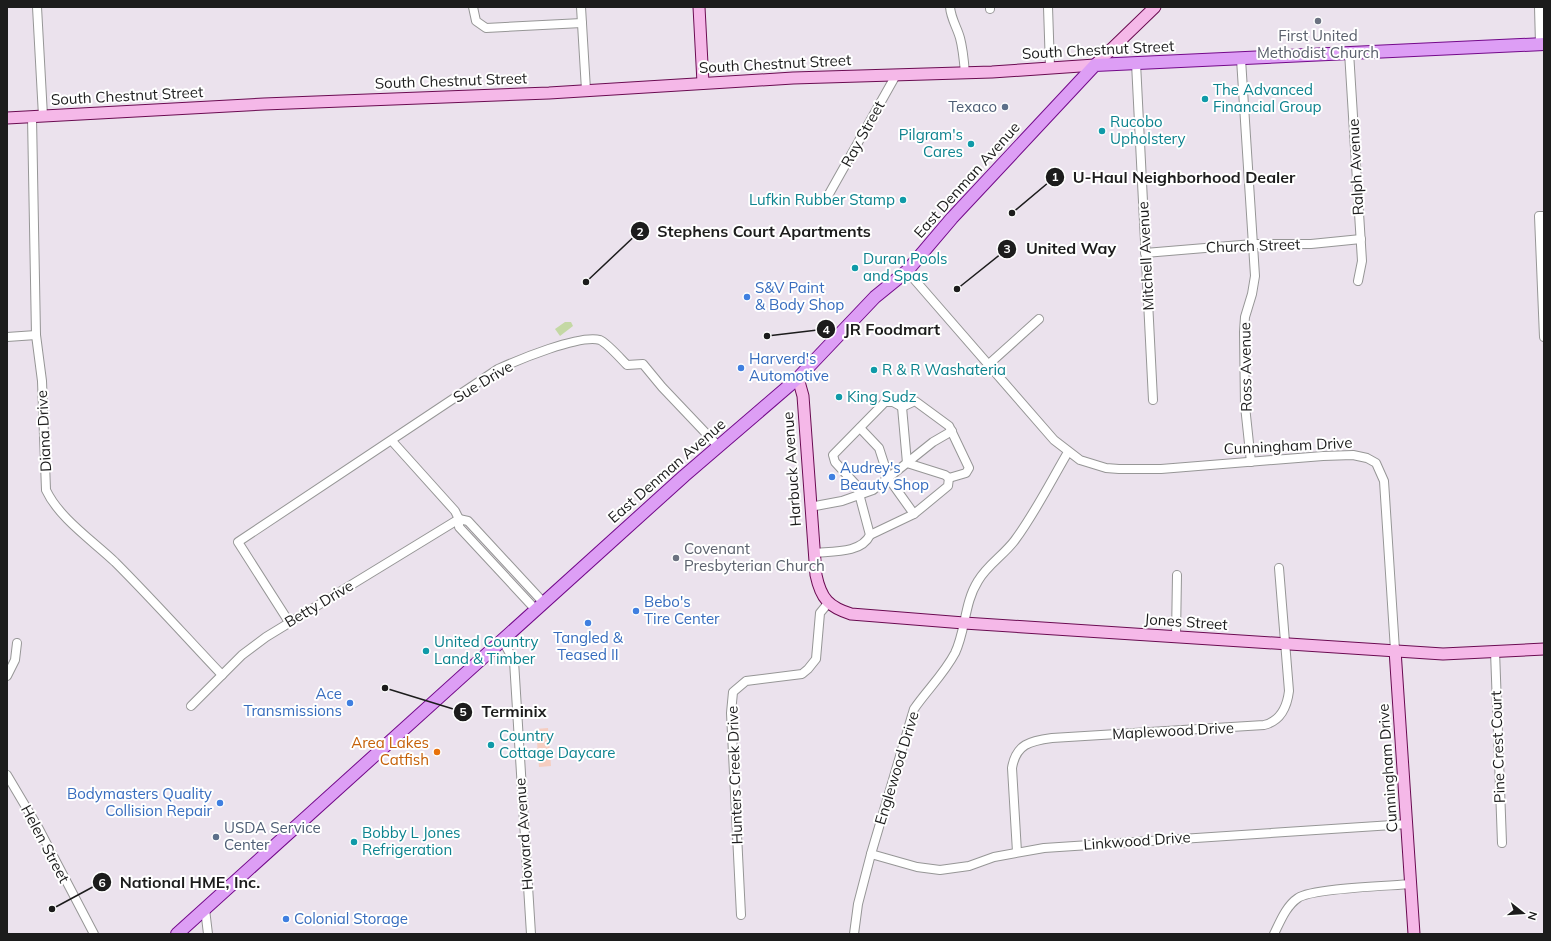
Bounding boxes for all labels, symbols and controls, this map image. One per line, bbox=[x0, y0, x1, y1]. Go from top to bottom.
marker: First United Methodist Church bbox=[1313, 16, 1323, 26]
place label: First United Methodist Church bbox=[1257, 26, 1379, 62]
street label: South Chestnut Street bbox=[1021, 36, 1175, 63]
street label: South Chestnut Street bbox=[698, 50, 852, 77]
street label: South Chestnut Street bbox=[374, 68, 527, 93]
place label: The Advanced Financial Group bbox=[1213, 80, 1322, 116]
street label: South Chestnut Street bbox=[50, 82, 204, 109]
marker: The Advanced Financial Group bbox=[1200, 94, 1210, 104]
street label: Ray Street bbox=[837, 97, 888, 170]
place label: Texaco bbox=[948, 97, 997, 116]
marker: Texaco bbox=[1000, 102, 1010, 112]
place label: Rucobo Upholstery bbox=[1110, 112, 1185, 148]
street label: East Denman Avenue bbox=[910, 118, 1024, 242]
street label: Ralph Avenue bbox=[1343, 118, 1368, 216]
place label: Pilgram's Cares bbox=[899, 125, 963, 161]
marker: Rucobo Upholstery bbox=[1097, 126, 1107, 136]
marker: Pilgram's Cares bbox=[966, 139, 976, 149]
callout: U-Haul Neighborhood Dealer bbox=[1045, 163, 1304, 191]
text: U-Haul Neighborhood Dealer bbox=[1073, 167, 1296, 187]
text: 1 bbox=[1051, 169, 1059, 184]
place label: Lufkin Rubber Stamp bbox=[749, 190, 895, 209]
marker: Lufkin Rubber Stamp bbox=[898, 195, 908, 205]
street label: Mitchell Avenue bbox=[1133, 201, 1158, 311]
callout: Stephens Court Apartments bbox=[630, 217, 879, 245]
text: Stephens Court Apartments bbox=[657, 221, 871, 241]
text: 2 bbox=[636, 224, 644, 239]
street label: Church Street bbox=[1205, 234, 1301, 257]
callout: United Way bbox=[997, 235, 1124, 263]
text: United Way bbox=[1026, 238, 1116, 258]
text: 3 bbox=[1003, 241, 1011, 256]
place label: Duran Pools and Spas bbox=[863, 249, 948, 285]
marker: Duran Pools and Spas bbox=[850, 263, 860, 273]
place label: S&V Paint & Body Shop bbox=[755, 278, 844, 314]
marker: S&V Paint & Body Shop bbox=[742, 292, 752, 302]
callout: JR Foodmart bbox=[816, 315, 949, 343]
text: JR Foodmart bbox=[844, 319, 940, 339]
text: 4 bbox=[822, 322, 830, 337]
street label: Ross Avenue bbox=[1235, 322, 1256, 412]
place label: Harverd's Automotive bbox=[749, 349, 829, 385]
street label: Sue Drive bbox=[449, 356, 516, 407]
place label: R & R Washateria bbox=[882, 360, 1006, 379]
marker: Harverd's Automotive bbox=[736, 363, 746, 373]
marker: R & R Washateria bbox=[869, 365, 879, 375]
place label: King Sudz bbox=[847, 387, 917, 406]
street label: Diana Drive bbox=[32, 390, 55, 472]
marker: King Sudz bbox=[834, 392, 844, 402]
street label: Harbuck Avenue bbox=[778, 411, 805, 527]
street label: East Denman Avenue bbox=[604, 414, 729, 527]
street label: Cunningham Drive bbox=[1223, 433, 1353, 458]
place label: Audrey's Beauty Shop bbox=[840, 458, 929, 494]
marker: Audrey's Beauty Shop bbox=[827, 472, 837, 482]
place label: Covenant Presbyterian Church bbox=[684, 539, 825, 575]
marker: Covenant Presbyterian Church bbox=[671, 553, 681, 563]
street label: Betty Drive bbox=[281, 576, 357, 632]
place label: Bebo's Tire Center bbox=[644, 592, 720, 628]
marker: Bebo's Tire Center bbox=[631, 606, 641, 616]
street label: Jones Street bbox=[1144, 609, 1228, 634]
marker: Tangled & Teased II bbox=[583, 618, 593, 628]
place label: Tangled & Teased II bbox=[553, 628, 624, 664]
place label: United Country Land & Timber bbox=[434, 632, 538, 668]
marker: United Country Land & Timber bbox=[421, 646, 431, 656]
place label: Ace Transmissions bbox=[244, 684, 342, 720]
street label: Pine Crest Court bbox=[1486, 690, 1509, 804]
marker: Ace Transmissions bbox=[345, 698, 355, 708]
callout: Terminix bbox=[453, 698, 554, 726]
text: Terminix bbox=[482, 701, 547, 721]
street label: Cunningham Drive bbox=[1374, 703, 1401, 833]
text: 5 bbox=[459, 704, 467, 719]
street label: Hunters Creek Drive bbox=[723, 705, 746, 845]
street label: Englewood Drive bbox=[870, 709, 923, 827]
street label: Maplewood Drive bbox=[1112, 718, 1234, 743]
place label: Country Cottage Daycare bbox=[499, 726, 616, 762]
place label: Area Lakes Catfish bbox=[351, 733, 429, 769]
marker: Country Cottage Daycare bbox=[486, 740, 496, 750]
marker: Area Lakes Catfish bbox=[432, 747, 442, 757]
street label: Howard Avenue bbox=[510, 777, 537, 891]
place label: Bodymasters Quality Collision Repair bbox=[67, 784, 213, 820]
marker: Bodymasters Quality Collision Repair bbox=[215, 798, 225, 808]
street label: Helen Street bbox=[17, 802, 74, 886]
place label: USDA Service Center bbox=[224, 818, 321, 854]
place label: Bobby L Jones Refrigeration bbox=[362, 823, 461, 859]
street label: Linkwood Drive bbox=[1083, 827, 1191, 854]
marker: USDA Service Center bbox=[211, 832, 221, 842]
marker: Bobby L Jones Refrigeration bbox=[349, 837, 359, 847]
callout: National HME, Inc. bbox=[92, 868, 269, 896]
text: National HME, Inc. bbox=[120, 872, 260, 892]
text: 6 bbox=[98, 875, 106, 890]
north arrow bbox=[1503, 893, 1543, 933]
place label: Colonial Storage bbox=[294, 909, 408, 928]
text: N bbox=[1525, 910, 1540, 922]
marker: Colonial Storage bbox=[281, 914, 291, 924]

